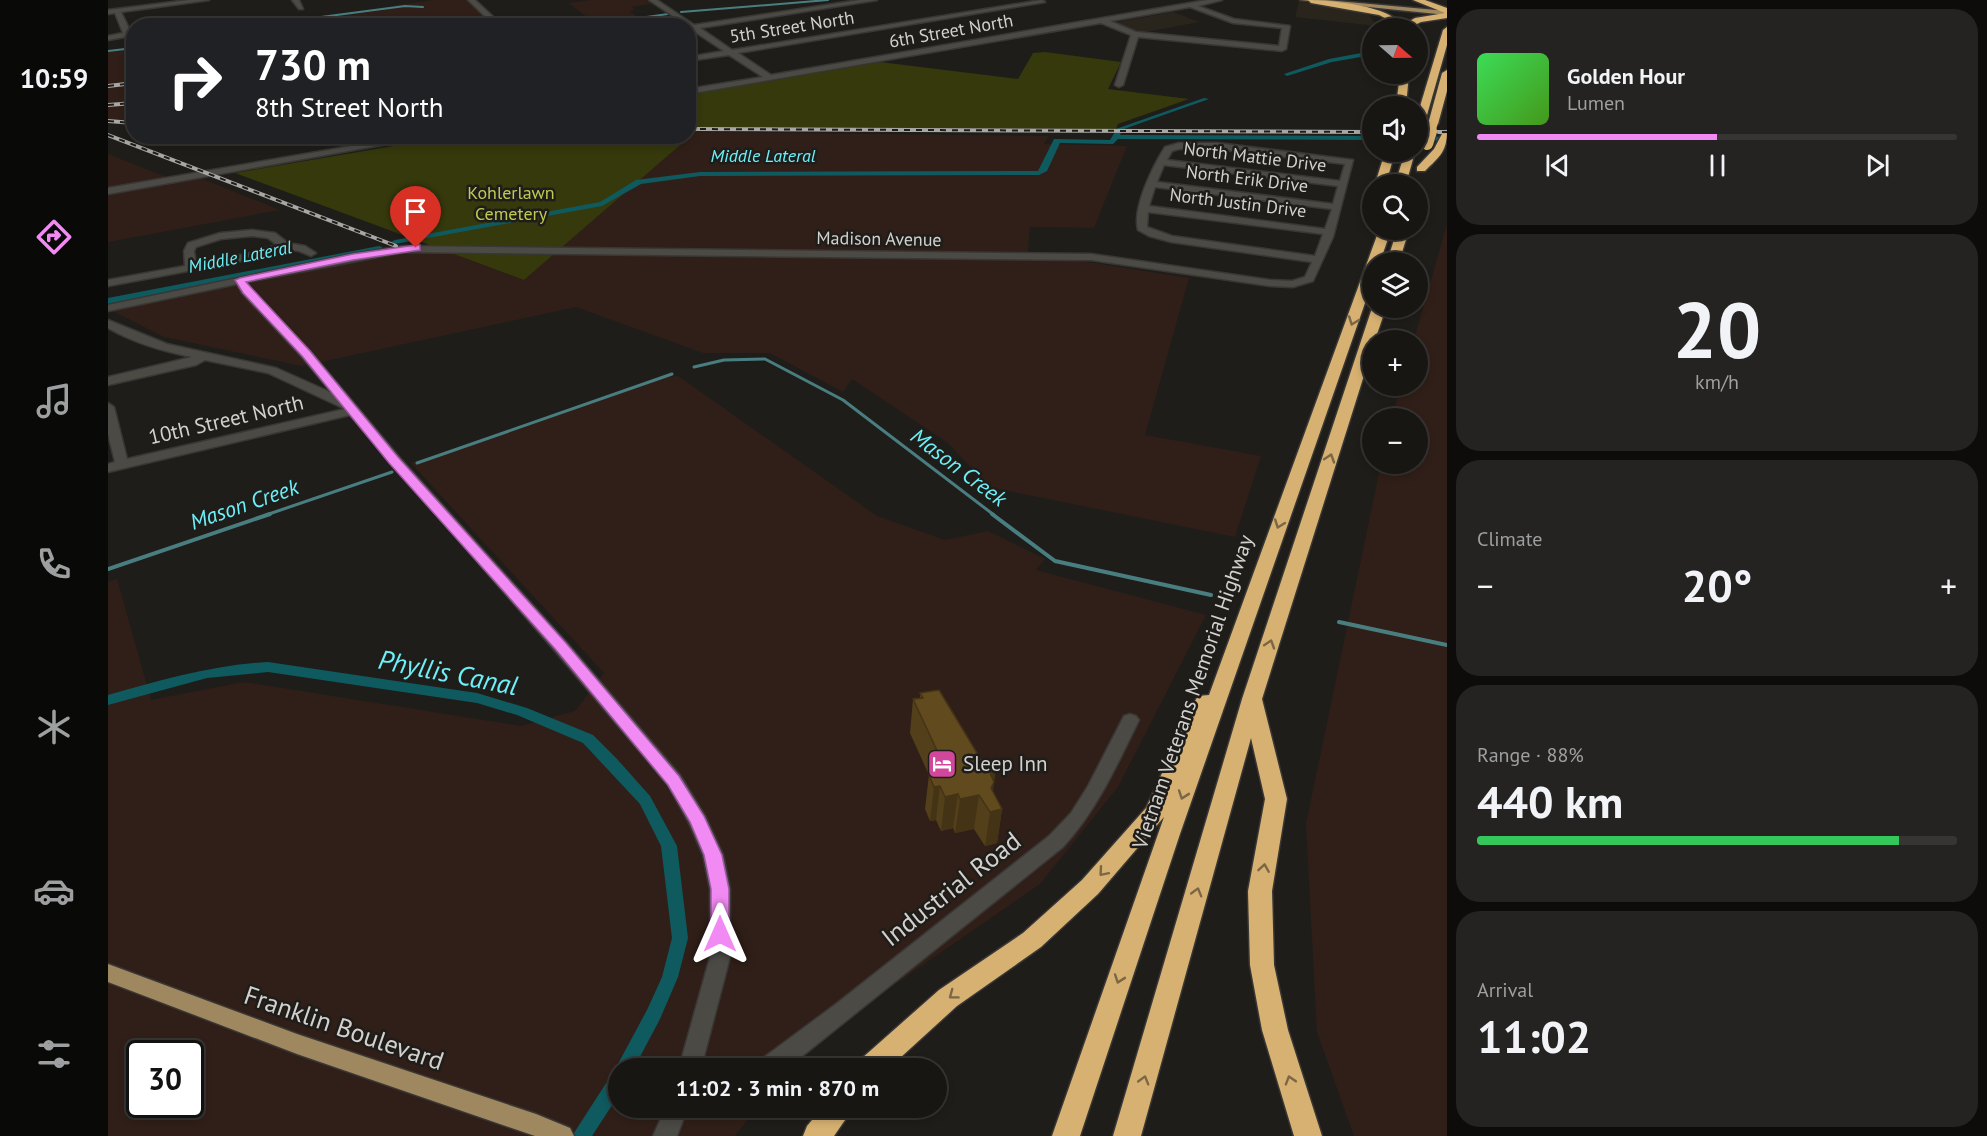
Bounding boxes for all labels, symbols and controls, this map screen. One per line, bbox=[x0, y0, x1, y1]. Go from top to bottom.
street label: 5th Street North bbox=[728, 5, 856, 48]
street label: 6th Street North bbox=[887, 8, 1015, 53]
north arrow bbox=[1362, 18, 1428, 84]
map controls bbox=[1362, 18, 1428, 474]
text: 730 m bbox=[255, 37, 371, 92]
icon: right bbox=[156, 42, 234, 120]
text: 10:59 bbox=[20, 61, 88, 95]
text: Golden Hour bbox=[1567, 62, 1685, 90]
text: 8th Street North bbox=[255, 90, 444, 124]
text: Lumen bbox=[1567, 90, 1625, 116]
button: sound bbox=[1362, 96, 1428, 162]
street label: North Mattie Drive bbox=[1182, 136, 1328, 177]
water label: Middle Lateral bbox=[710, 144, 816, 167]
icon: previous bbox=[1541, 149, 1574, 182]
icon: pause bbox=[1701, 149, 1734, 182]
icon: next bbox=[1861, 149, 1894, 182]
street label: North Erik Drive bbox=[1185, 160, 1310, 197]
button: search bbox=[1362, 174, 1428, 240]
park label: Kohlerlawn Cemetery bbox=[467, 181, 555, 225]
street label: North Justin Drive bbox=[1168, 183, 1308, 222]
pin bbox=[390, 186, 441, 248]
icon: arrive bbox=[399, 195, 432, 228]
icon: directions bbox=[33, 216, 75, 258]
street label: Madison Avenue bbox=[816, 226, 942, 251]
water label: Middle Lateral bbox=[186, 235, 294, 278]
button: layers bbox=[1362, 252, 1428, 318]
text: 20 bbox=[1673, 279, 1761, 380]
one-way arrow bbox=[1347, 315, 1360, 326]
button: + bbox=[1362, 330, 1428, 396]
text: km/h bbox=[1695, 369, 1739, 395]
icon: music bbox=[33, 380, 75, 422]
street label: 10th Street North bbox=[146, 389, 306, 450]
button: − bbox=[1362, 408, 1428, 474]
water label: Mason Creek bbox=[905, 422, 1013, 513]
one-way arrow bbox=[1323, 453, 1335, 464]
water label: Mason Creek bbox=[186, 472, 303, 536]
one-way arrow bbox=[1274, 518, 1286, 529]
text: Climate bbox=[1477, 526, 1543, 552]
street label: Vietnam Veterans Memorial Highway bbox=[1126, 531, 1259, 853]
icon: phone bbox=[33, 543, 75, 585]
text: 20° bbox=[1682, 556, 1752, 614]
text: − bbox=[1477, 564, 1494, 607]
text: + bbox=[1940, 564, 1957, 607]
one-way arrow bbox=[1263, 639, 1276, 650]
water label: Phyllis Canal bbox=[376, 642, 521, 702]
icon: climate bbox=[33, 706, 75, 748]
text: Range · 88% bbox=[1477, 742, 1584, 768]
hotel icon: Sleep Inn bbox=[926, 748, 958, 780]
place label: Sleep Inn bbox=[963, 750, 1047, 777]
text: 440 km bbox=[1477, 772, 1623, 830]
one-way arrow bbox=[1177, 789, 1190, 800]
street label: Industrial Road bbox=[874, 824, 1027, 953]
one-way arrow bbox=[1257, 863, 1270, 873]
one-way arrow bbox=[1099, 865, 1110, 876]
icon: car bbox=[33, 870, 75, 912]
one-way arrow bbox=[1190, 887, 1202, 898]
position arrow bbox=[688, 902, 752, 966]
one-way arrow bbox=[1114, 973, 1127, 984]
text: Arrival bbox=[1477, 977, 1533, 1003]
street label: Franklin Boulevard bbox=[240, 978, 448, 1077]
one-way arrow bbox=[949, 987, 960, 998]
text: 11:02 bbox=[1477, 1007, 1591, 1065]
icon: filters bbox=[33, 1033, 75, 1075]
speed limit sign: 30 bbox=[126, 1040, 204, 1118]
text: 11:02 · 3 min · 870 m bbox=[676, 1074, 879, 1102]
one-way arrow bbox=[1136, 1075, 1149, 1085]
one-way arrow bbox=[1285, 1075, 1297, 1086]

